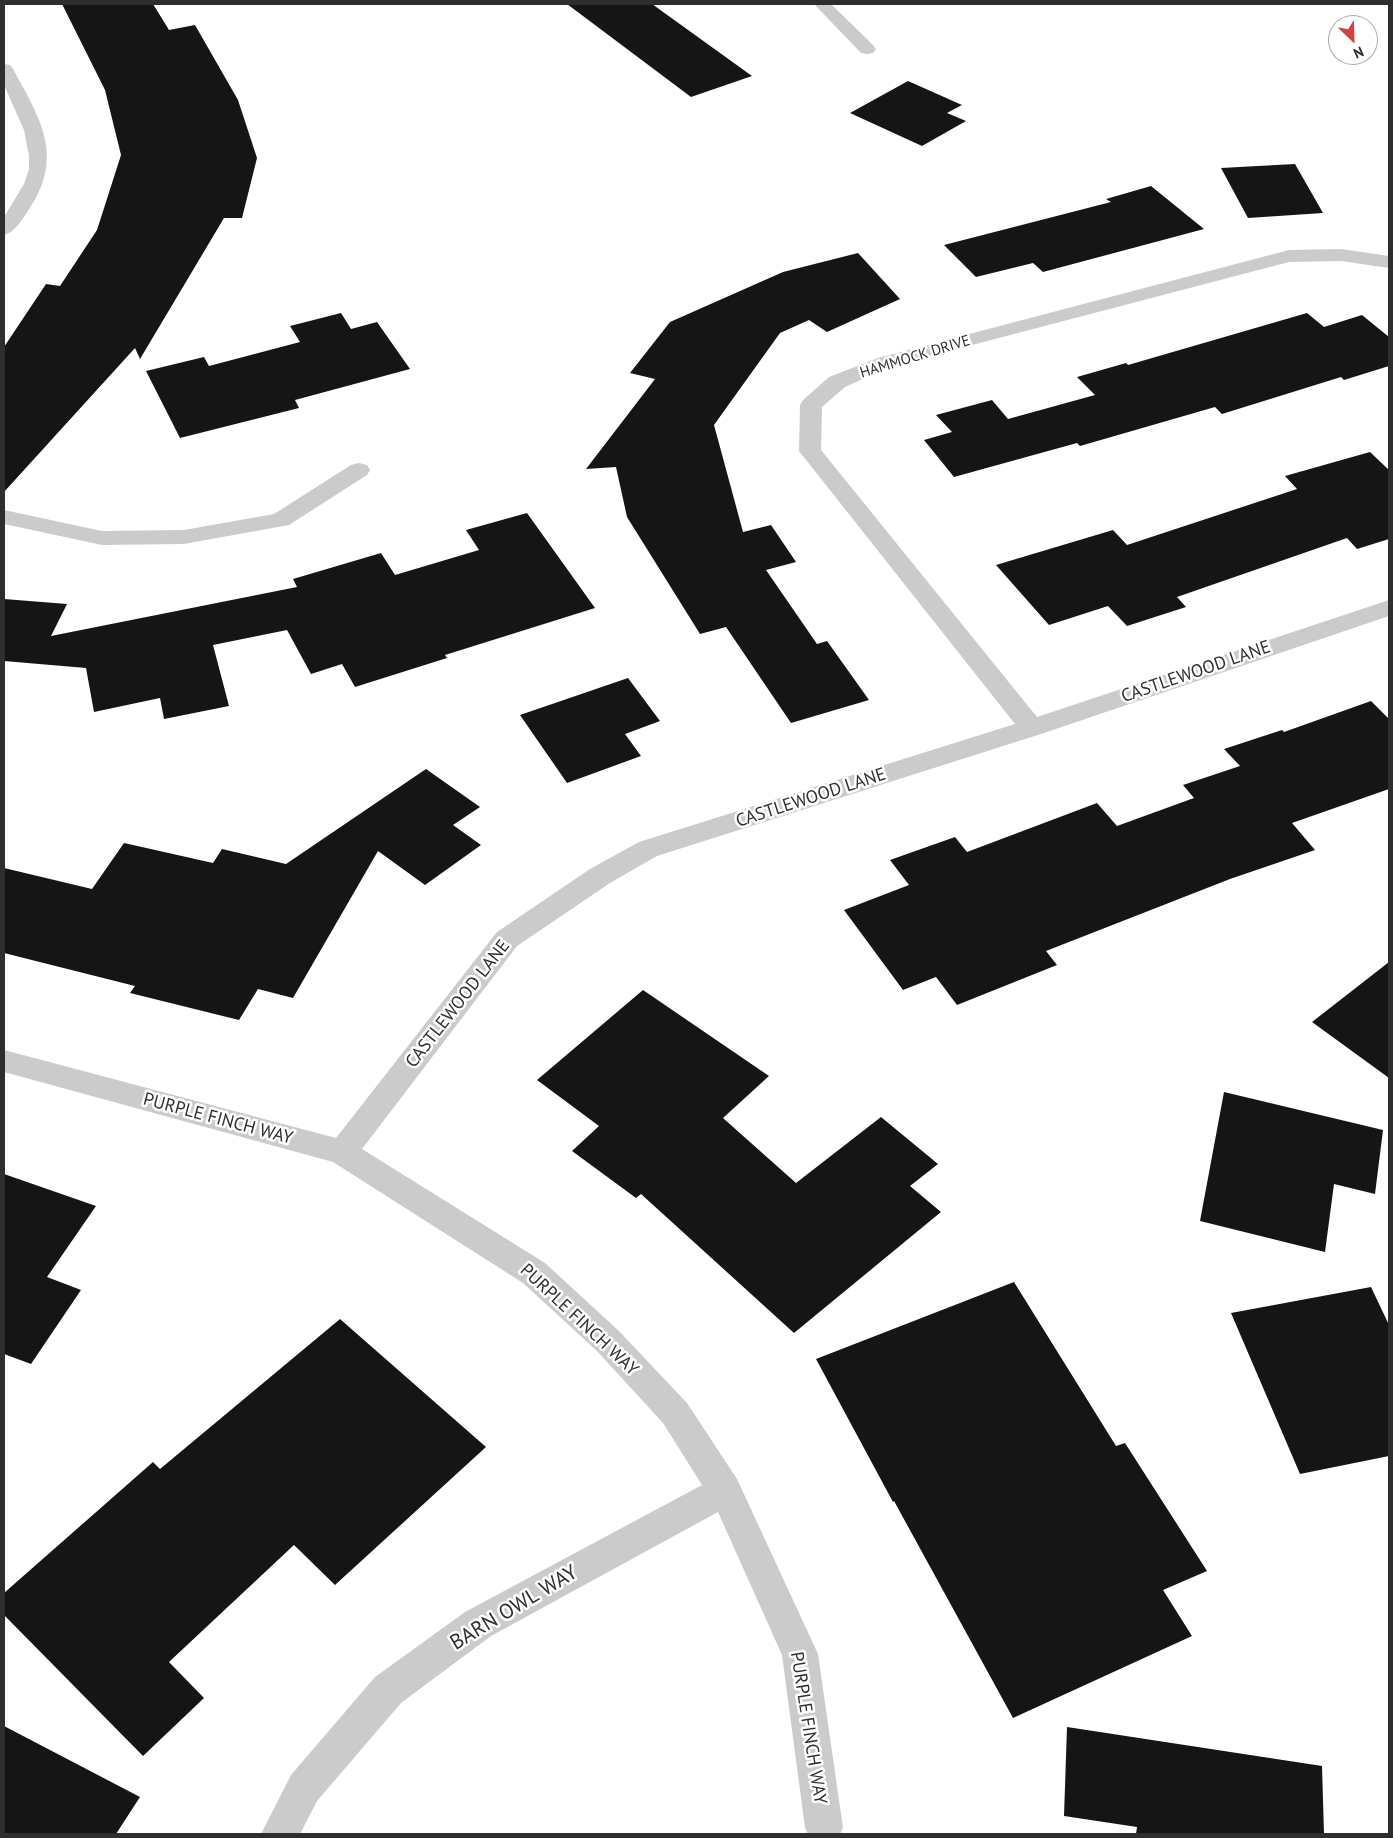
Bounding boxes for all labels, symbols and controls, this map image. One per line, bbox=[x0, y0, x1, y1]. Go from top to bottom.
north arrow bbox=[1328, 15, 1378, 65]
text: N bbox=[1351, 43, 1367, 63]
street label: HAMMOCK DRIVE bbox=[858, 332, 972, 382]
street label: CASTLEWOOD LANE bbox=[1119, 636, 1273, 708]
street label: CASTLEWOOD LANE bbox=[733, 764, 889, 832]
street label: CASTLEWOOD LANE bbox=[401, 936, 515, 1072]
street label: PURPLE FINCH WAY bbox=[141, 1089, 295, 1149]
street label: PURPLE FINCH WAY bbox=[515, 1260, 643, 1380]
street label: BARN OWL WAY bbox=[446, 1560, 582, 1656]
street label: PURPLE FINCH WAY bbox=[785, 1650, 831, 1806]

